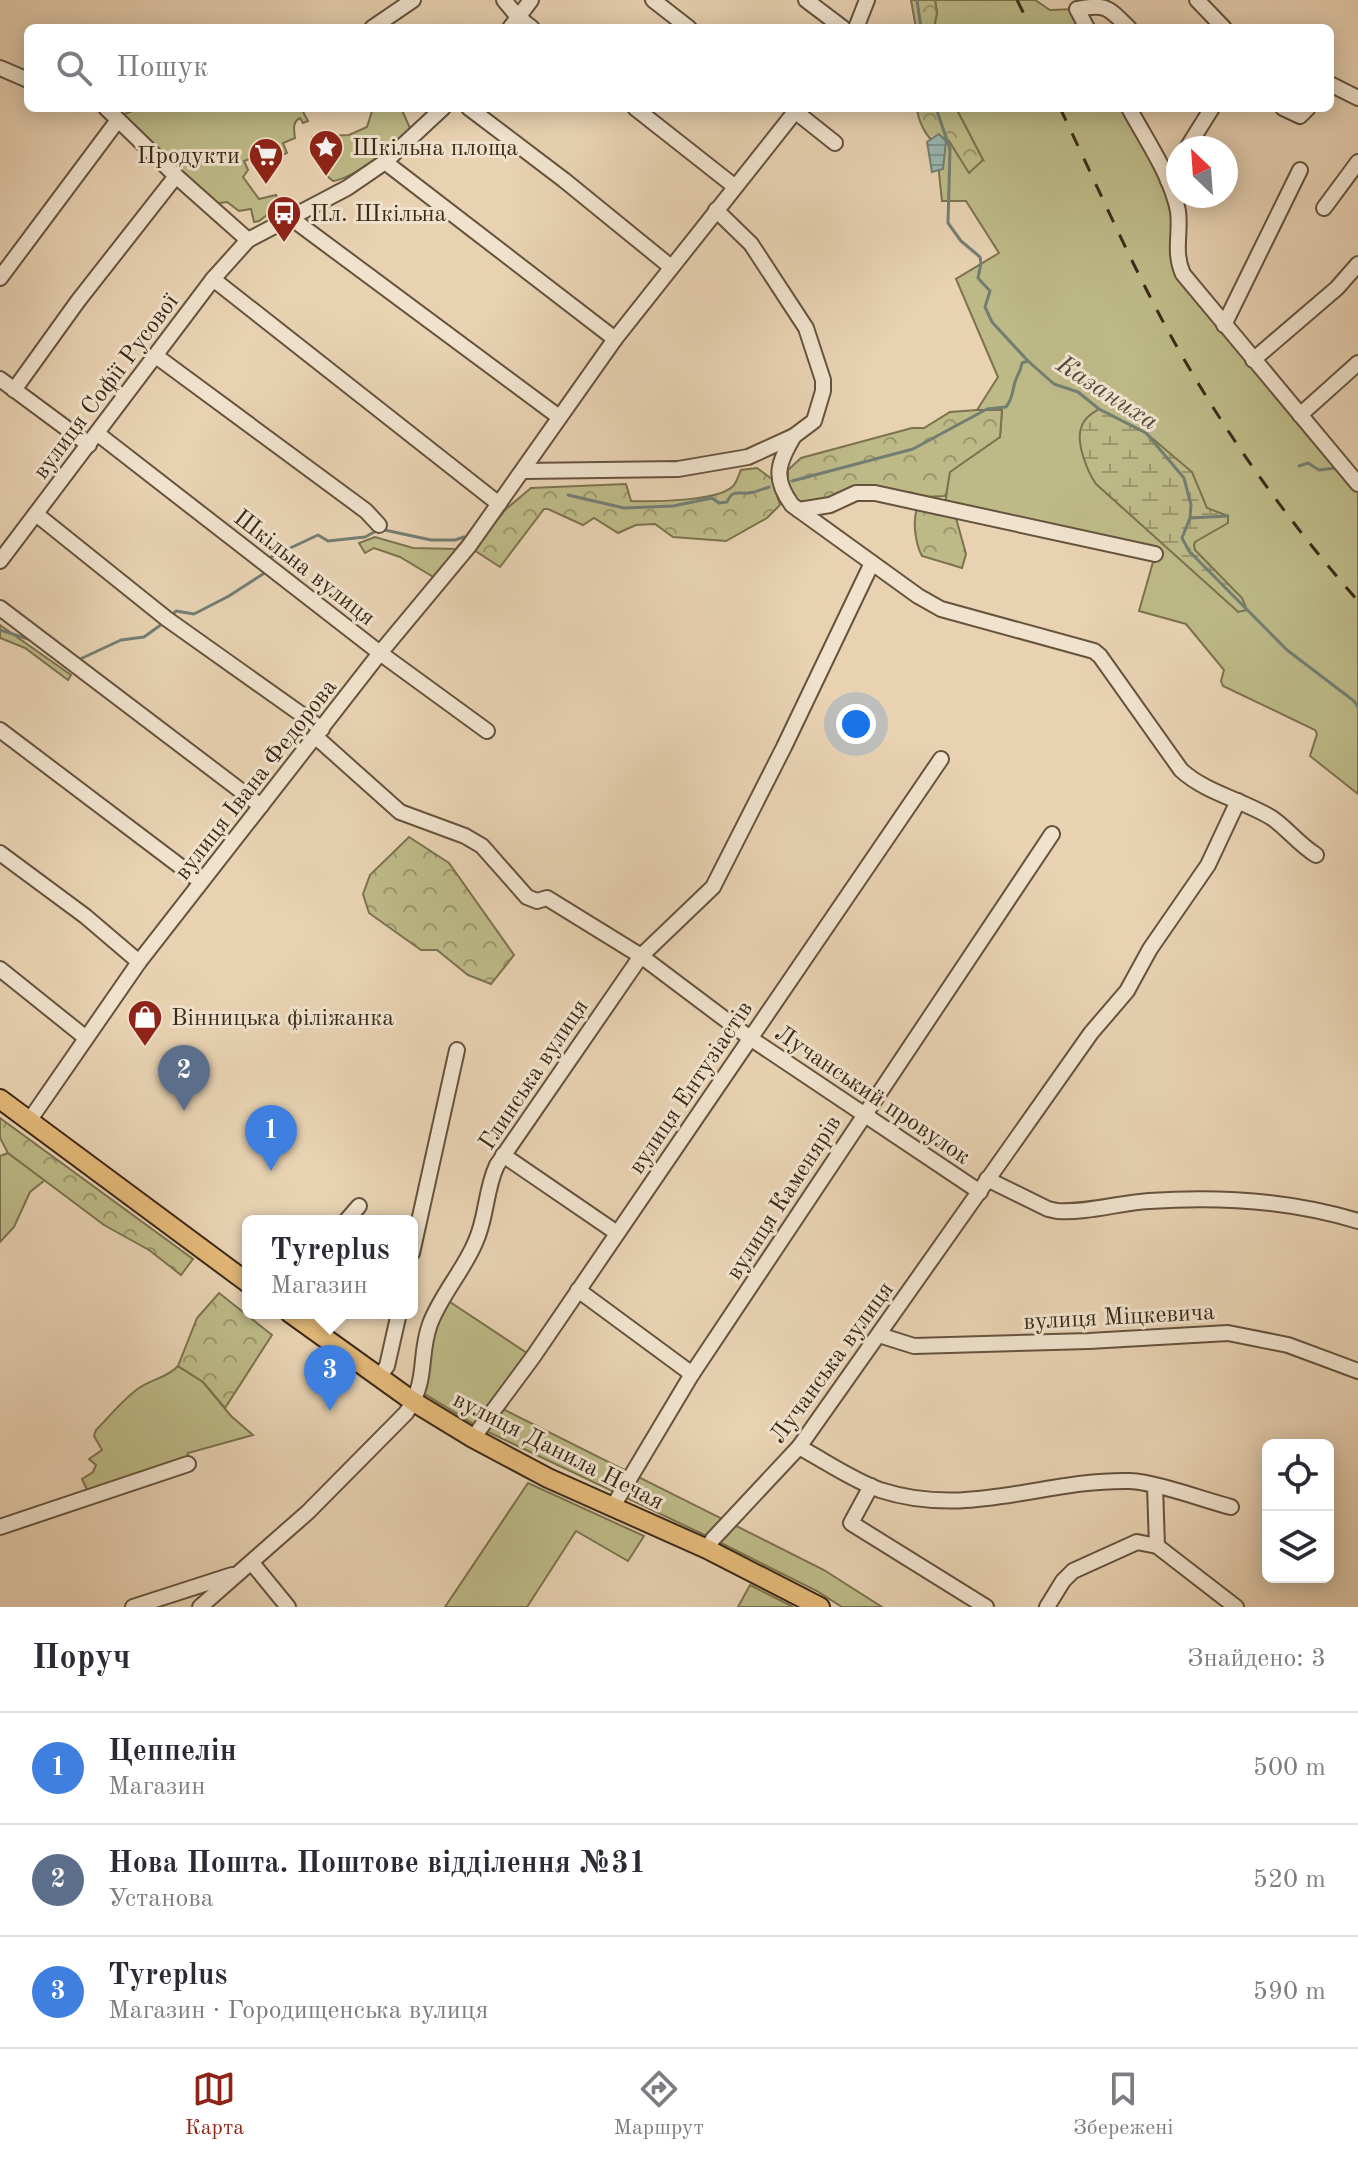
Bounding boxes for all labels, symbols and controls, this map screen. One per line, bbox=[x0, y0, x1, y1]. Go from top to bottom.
search box bbox=[24, 24, 1334, 112]
icon: search bbox=[52, 46, 96, 90]
text: Пошук bbox=[116, 53, 208, 83]
place icon: Шкільна площа bbox=[307, 128, 345, 178]
supermarket icon: Продукти bbox=[247, 136, 285, 186]
north arrow bbox=[1166, 136, 1238, 208]
place label: Шкільна площа bbox=[352, 137, 518, 161]
place label: Продукти bbox=[137, 145, 240, 169]
bus stop icon: Пл. Шкільна bbox=[265, 194, 303, 244]
place label: Пл. Шкільна bbox=[310, 203, 447, 227]
street label: вулиця Софії Русової bbox=[29, 290, 184, 484]
water label: Казаниха bbox=[1051, 351, 1162, 436]
street label: Шкільна вулиця bbox=[229, 506, 379, 631]
street label: вулиця Івана Федорова bbox=[171, 675, 342, 885]
your location bbox=[836, 704, 876, 744]
street label: Глинська вулиця bbox=[475, 995, 594, 1155]
street label: вулиця Ентузіастів bbox=[625, 997, 758, 1179]
shop icon: Вінницька філіжанка bbox=[126, 998, 164, 1048]
place label: Вінницька філіжанка bbox=[171, 1007, 394, 1031]
street label: Лучанський провулок bbox=[770, 1021, 974, 1170]
pin: 2 bbox=[158, 1045, 210, 1111]
pin: 1 bbox=[245, 1105, 297, 1171]
street label: вулиця Каменярів bbox=[723, 1112, 847, 1285]
popup bbox=[242, 1215, 418, 1319]
text: Tyreplus bbox=[270, 1236, 390, 1266]
text: Магазин bbox=[270, 1273, 368, 1299]
street label: Лучанська вулиця bbox=[766, 1278, 899, 1448]
street label: вулиця Міцкевича bbox=[1023, 1301, 1215, 1335]
pin: 3 bbox=[304, 1345, 356, 1411]
street label: вулиця Данила Нечая bbox=[449, 1388, 667, 1515]
map controls bbox=[1262, 1439, 1334, 1583]
button: locate bbox=[1262, 1439, 1334, 1511]
button: layers bbox=[1262, 1511, 1334, 1583]
text: Поруч bbox=[32, 1642, 131, 1676]
text: Знайдено: 3 bbox=[1187, 1646, 1326, 1672]
text: Цеппелін bbox=[108, 1737, 237, 1767]
text: 1 bbox=[50, 1755, 66, 1781]
text: 500 m bbox=[1253, 1755, 1326, 1781]
text: Магазин bbox=[108, 1774, 206, 1800]
text: Нова Пошта. Поштове відділення №31 bbox=[108, 1849, 646, 1879]
text: 2 bbox=[50, 1867, 66, 1893]
text: 520 m bbox=[1253, 1867, 1326, 1893]
text: Установа bbox=[108, 1886, 214, 1912]
text: Tyreplus bbox=[108, 1961, 227, 1991]
text: 3 bbox=[50, 1979, 66, 2005]
text: 590 m bbox=[1253, 1979, 1326, 2005]
text: Магазин · Городищенська вулиця bbox=[108, 1998, 489, 2024]
tab: Карта bbox=[185, 2067, 244, 2142]
tab: Маршрут bbox=[613, 2067, 704, 2142]
tab: Збережені bbox=[1073, 2067, 1173, 2142]

